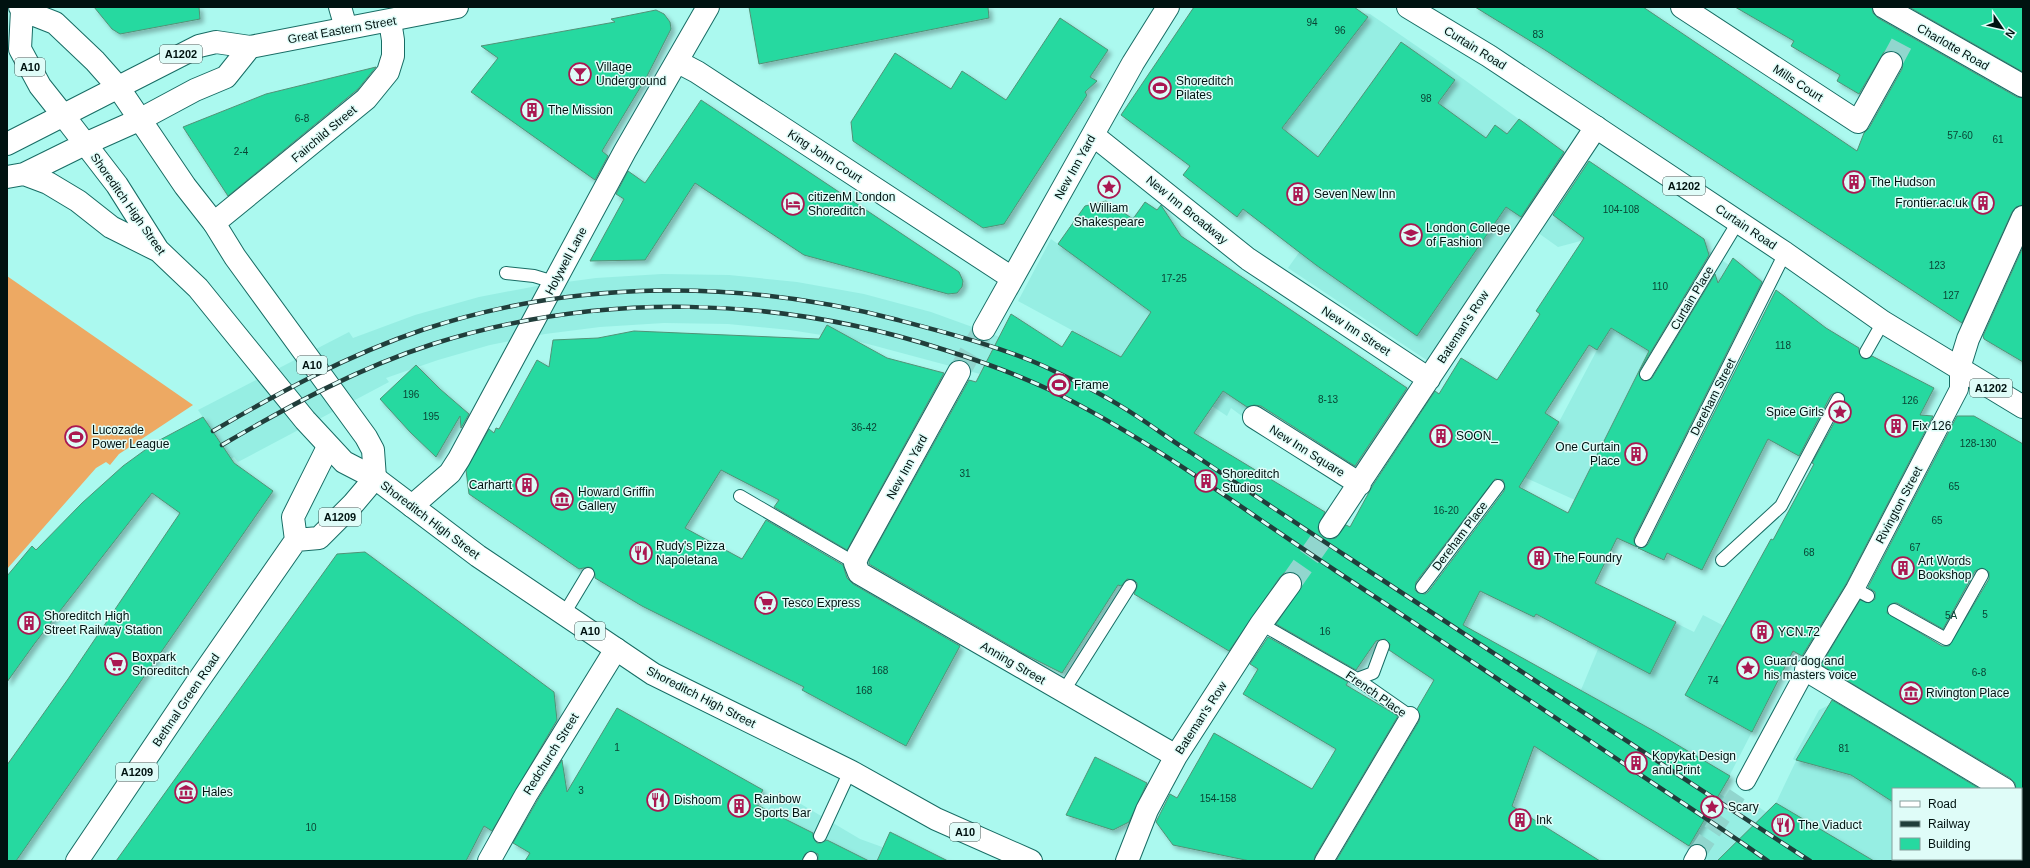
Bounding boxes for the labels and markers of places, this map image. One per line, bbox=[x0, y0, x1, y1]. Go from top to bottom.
place label: Village Underground bbox=[596, 60, 666, 88]
bar icon: Village Underground bbox=[567, 61, 593, 87]
place label: Shoreditch Pilates bbox=[1176, 74, 1233, 102]
sports icon: Shoreditch Pilates bbox=[1147, 75, 1173, 101]
building icon: The Mission bbox=[519, 97, 545, 123]
place label: The Mission bbox=[548, 103, 613, 117]
building icon: The Hudson bbox=[1841, 169, 1867, 195]
place icon: William Shakespeare bbox=[1096, 174, 1122, 200]
place label: The Hudson bbox=[1870, 175, 1935, 189]
building icon: Seven New Inn bbox=[1285, 181, 1311, 207]
place label: Seven New Inn bbox=[1314, 187, 1395, 201]
place label: citizenM London Shoreditch bbox=[808, 190, 895, 218]
building icon: Frontier.ac.uk bbox=[1970, 190, 1996, 216]
hotel icon: citizenM London Shoreditch bbox=[780, 191, 806, 217]
place label: Frontier.ac.uk bbox=[1895, 196, 1969, 210]
place label: William Shakespeare bbox=[1074, 201, 1145, 229]
place label: London College of Fashion bbox=[1426, 221, 1510, 249]
school or university icon: London College of Fashion bbox=[1398, 222, 1424, 248]
sports icon: Frame bbox=[1046, 372, 1072, 398]
place label: Frame bbox=[1074, 378, 1109, 392]
place icon: Spice Girls bbox=[1827, 399, 1853, 425]
place label: Spice Girls bbox=[1766, 405, 1824, 419]
building icon: Fix 126 bbox=[1883, 413, 1909, 439]
place label: Fix 126 bbox=[1912, 419, 1952, 433]
place label: Lucozade Power League bbox=[92, 423, 170, 451]
building icon: SOON_ bbox=[1428, 423, 1454, 449]
sports icon: Lucozade Power League bbox=[63, 424, 89, 450]
place label: SOON_ bbox=[1456, 429, 1498, 443]
place label: One Curtain Place bbox=[1555, 440, 1620, 468]
building icon: One Curtain Place bbox=[1623, 441, 1649, 467]
place label: Shoreditch Studios bbox=[1222, 467, 1279, 495]
building icon: Shoreditch Studios bbox=[1193, 468, 1219, 494]
building icon: Carhartt bbox=[514, 472, 540, 498]
place label: Carhartt bbox=[469, 478, 513, 492]
place label: Howard Griffin Gallery bbox=[578, 485, 654, 513]
museum icon: Howard Griffin Gallery bbox=[549, 486, 575, 512]
place label: Rudy's Pizza Napoletana bbox=[656, 539, 725, 567]
restaurant icon: Rudy's Pizza Napoletana bbox=[628, 540, 654, 566]
building icon: The Foundry bbox=[1526, 545, 1552, 571]
place label: The Foundry bbox=[1554, 551, 1622, 565]
place label: Art Words Bookshop bbox=[1918, 554, 1972, 582]
building icon: Art Words Bookshop bbox=[1890, 555, 1916, 581]
supermarket icon: Tesco Express bbox=[753, 590, 779, 616]
place label: Tesco Express bbox=[782, 596, 860, 610]
place label: Shoreditch High Street Railway Station bbox=[44, 609, 162, 637]
building icon: Shoreditch High Street Railway Station bbox=[16, 610, 42, 636]
building icon: YCN.72 bbox=[1749, 619, 1775, 645]
place label: YCN.72 bbox=[1778, 625, 1820, 639]
place label: Boxpark Shoreditch bbox=[132, 650, 189, 678]
supermarket icon: Boxpark Shoreditch bbox=[103, 651, 129, 677]
place label: Guard dog and his masters voice bbox=[1764, 654, 1857, 682]
place icon: Guard dog and his masters voice bbox=[1735, 655, 1761, 681]
museum icon: Rivington Place bbox=[1898, 680, 1924, 706]
place label: Rivington Place bbox=[1926, 686, 2010, 700]
place label: Kopykat Design and Print bbox=[1652, 749, 1736, 777]
building icon: Kopykat Design and Print bbox=[1623, 750, 1649, 776]
museum icon: Hales bbox=[173, 779, 199, 805]
place label: Hales bbox=[202, 785, 233, 799]
restaurant icon: Dishoom bbox=[645, 787, 671, 813]
place label: Rainbow Sports Bar bbox=[754, 792, 811, 820]
place label: Dishoom bbox=[674, 793, 721, 807]
building icon: Rainbow Sports Bar bbox=[726, 793, 752, 819]
place icon: Scary bbox=[1699, 794, 1725, 820]
place label: Scary bbox=[1728, 800, 1759, 814]
building icon: Ink bbox=[1507, 807, 1533, 833]
restaurant icon: The Viaduct bbox=[1770, 812, 1796, 838]
place label: Ink bbox=[1536, 813, 1553, 827]
place label: The Viaduct bbox=[1798, 818, 1862, 832]

